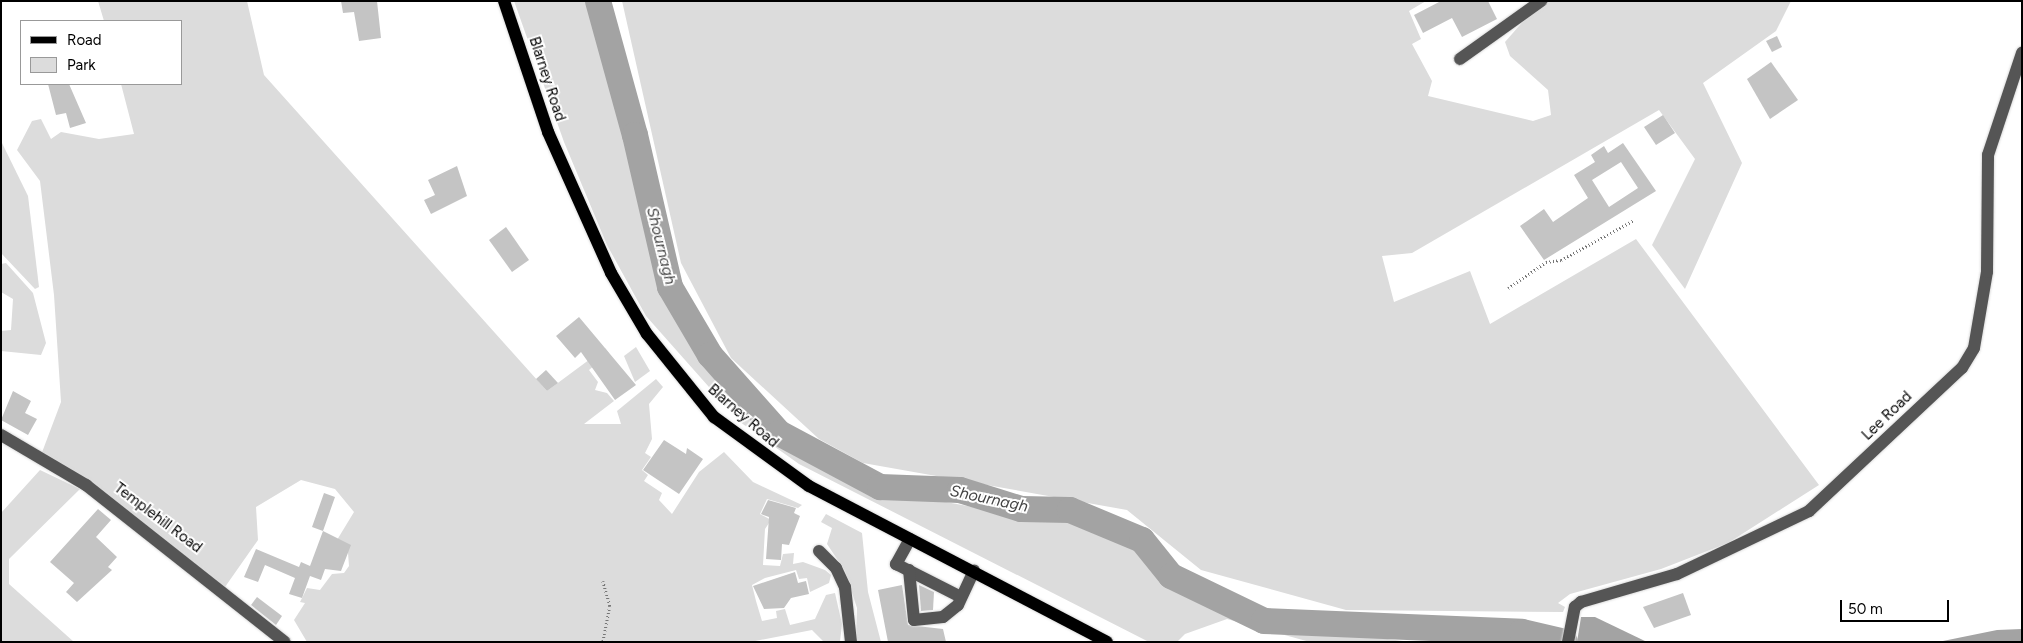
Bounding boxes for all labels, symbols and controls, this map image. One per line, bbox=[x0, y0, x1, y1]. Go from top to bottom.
legend bbox=[20, 20, 182, 85]
text: Road bbox=[67, 31, 102, 49]
street label: Blarney Road bbox=[525, 35, 569, 123]
text: Park bbox=[67, 56, 96, 74]
water label: Shournagh bbox=[642, 205, 680, 287]
street label: Blarney Road bbox=[704, 380, 782, 452]
street label: Lee Road bbox=[1858, 388, 1916, 444]
street label: Templehill Road bbox=[111, 479, 205, 557]
water label: Shournagh bbox=[948, 481, 1030, 517]
scale bar bbox=[1843, 590, 1952, 622]
text: 50 m bbox=[1848, 600, 1883, 618]

